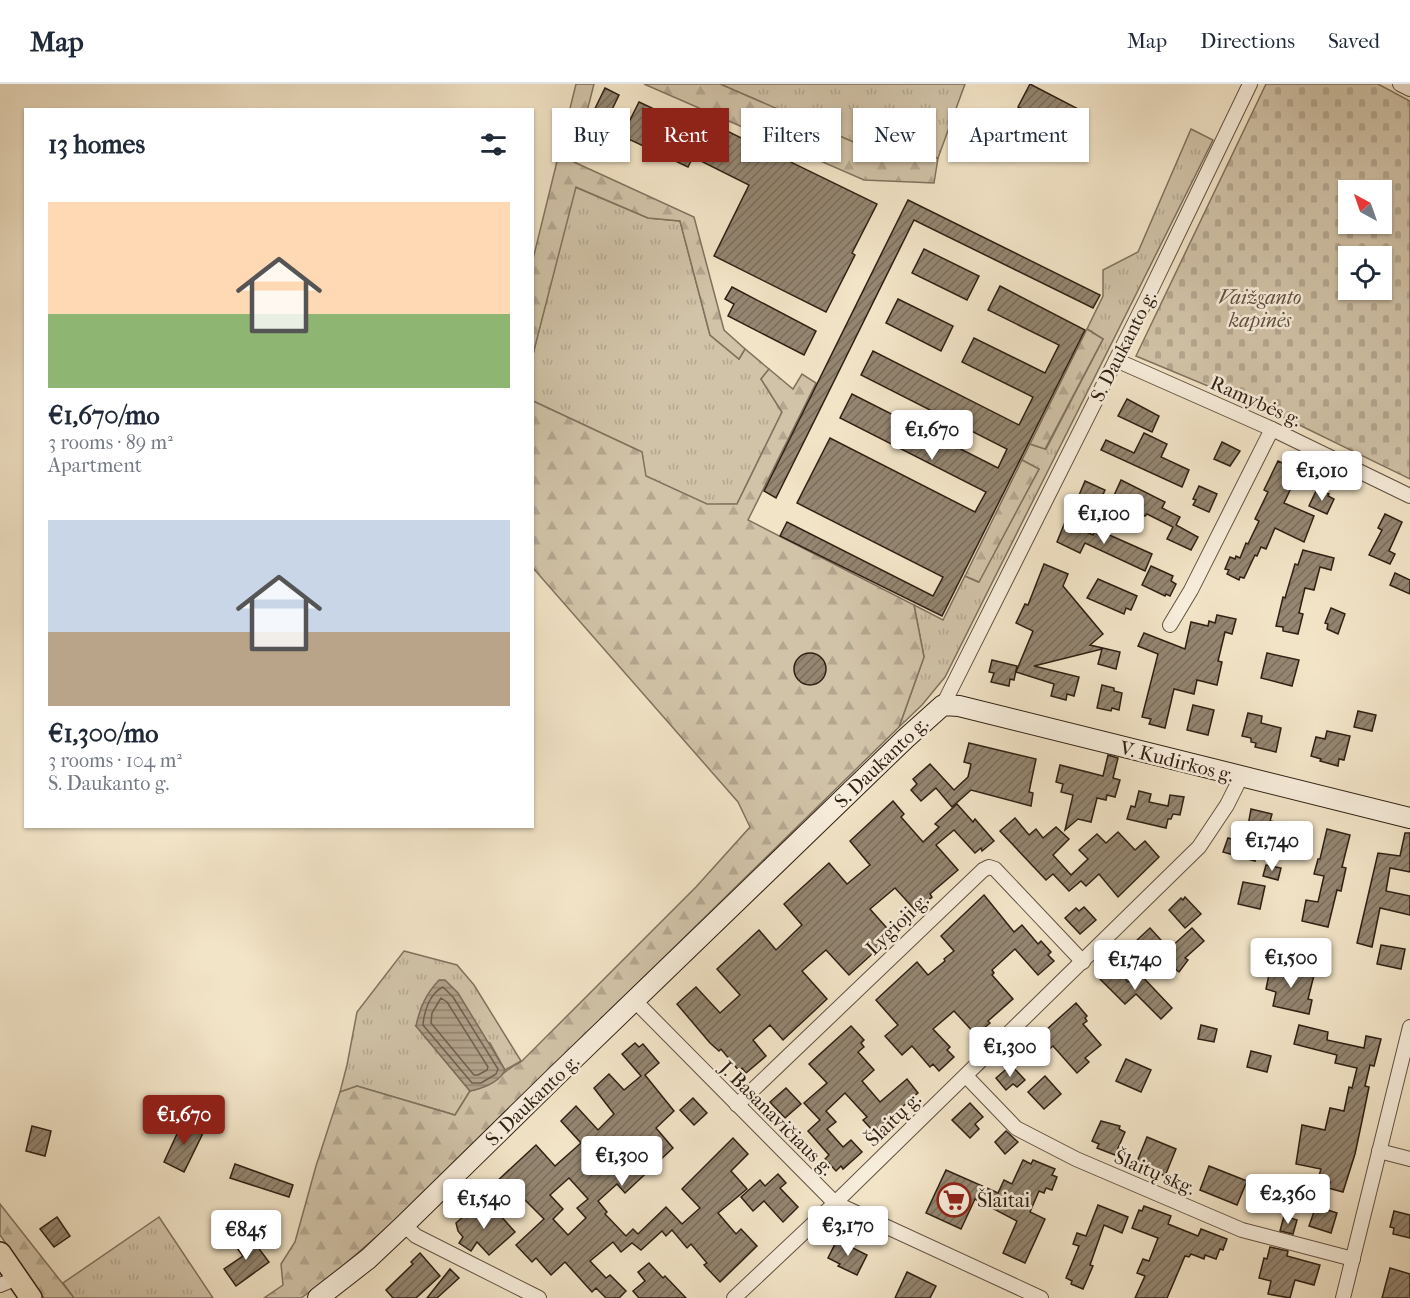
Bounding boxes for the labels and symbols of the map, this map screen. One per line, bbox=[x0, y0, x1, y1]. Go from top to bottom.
north arrow bbox=[1338, 180, 1392, 234]
park label: Vaižganto kapinės bbox=[1219, 286, 1301, 332]
street label: S. Daukanto g. bbox=[1086, 287, 1161, 405]
street label: Ramybės g. bbox=[1207, 371, 1305, 432]
pin: €1,670 bbox=[883, 410, 981, 461]
pin: €1,010 bbox=[1273, 451, 1371, 502]
pin: €1,100 bbox=[1055, 494, 1153, 545]
street label: S. Daukanto g. bbox=[830, 712, 933, 813]
street label: V. Kudirkos g. bbox=[1117, 736, 1236, 787]
pin: €1,740 bbox=[1223, 821, 1321, 872]
street label: Lygioji g. bbox=[861, 889, 934, 960]
pin: €1,500 bbox=[1242, 938, 1340, 989]
pin: €1,740 bbox=[1086, 940, 1184, 991]
pin: €1,300 bbox=[961, 1027, 1059, 1078]
street label: S. Daukanto g. bbox=[481, 1050, 584, 1151]
street label: J. Basanavičiaus g. bbox=[713, 1055, 839, 1180]
street label: Šlaitų g. bbox=[860, 1087, 926, 1151]
pin: €1,670 bbox=[135, 1095, 233, 1146]
pin: €1,300 bbox=[573, 1136, 671, 1187]
street label: Šlaitų skg. bbox=[1111, 1144, 1199, 1200]
pin: €2,360 bbox=[1239, 1174, 1337, 1225]
pin: €1,540 bbox=[435, 1179, 533, 1230]
supermarket icon: Šlaitai bbox=[936, 1182, 972, 1218]
place label: Šlaitai bbox=[977, 1188, 1030, 1212]
pin: €3,170 bbox=[799, 1206, 897, 1257]
pin: €845 bbox=[210, 1210, 282, 1261]

